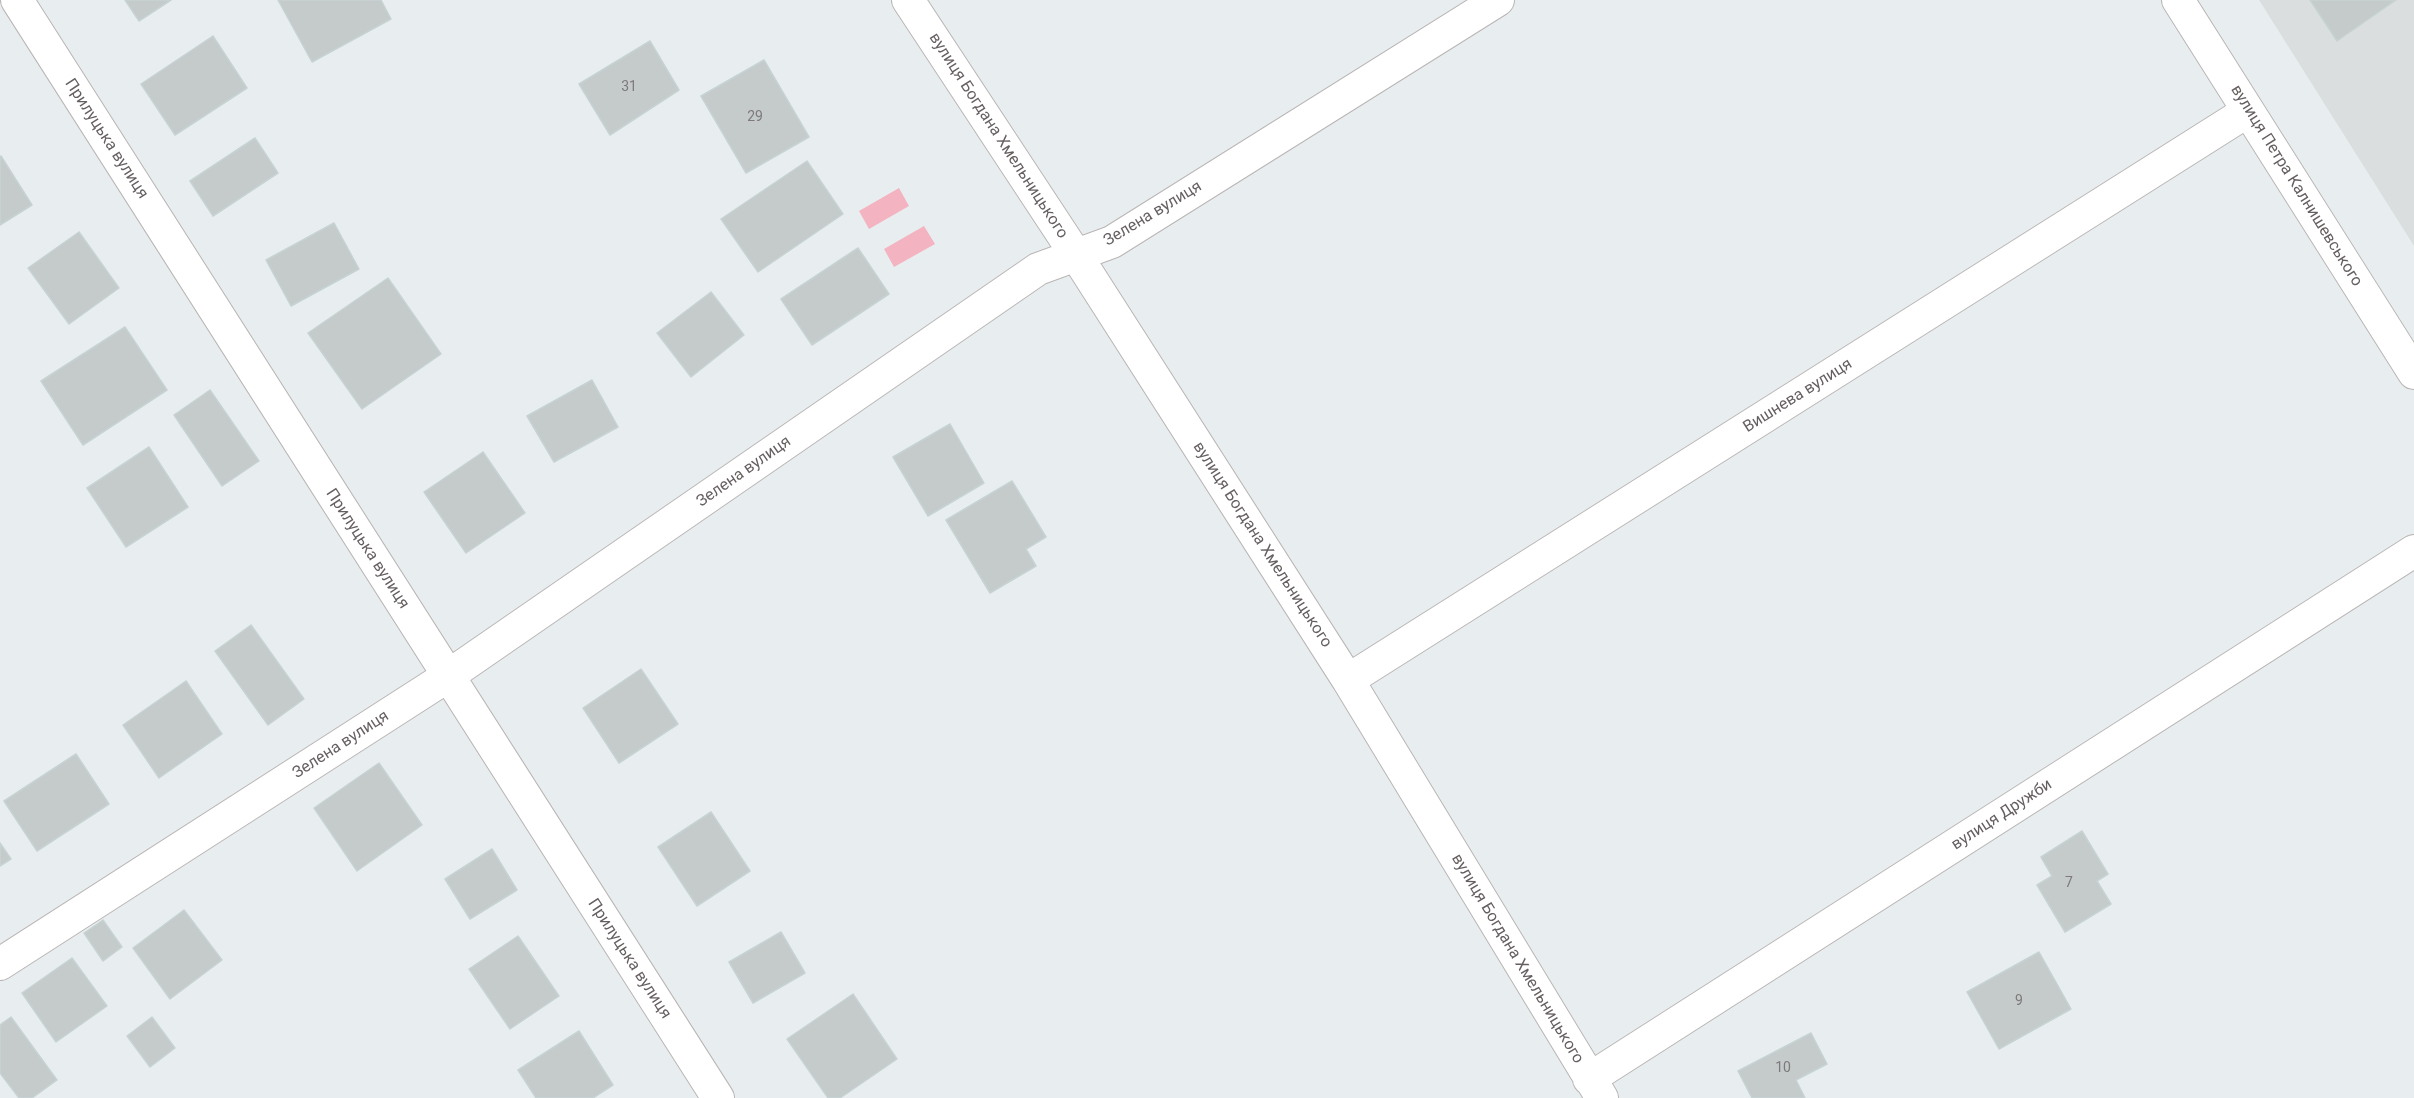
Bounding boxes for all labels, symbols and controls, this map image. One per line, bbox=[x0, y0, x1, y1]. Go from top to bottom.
street label: вулиця Богдана Хмельницького bbox=[924, 30, 1072, 242]
street label: Прилуцька вулиця bbox=[60, 75, 152, 203]
house number: 31 bbox=[621, 79, 637, 95]
street label: вулиця Петра Калнишевського bbox=[2226, 82, 2366, 290]
house number: 29 bbox=[747, 109, 763, 125]
street label: Зелена вулиця bbox=[1101, 177, 1205, 251]
street label: Вишнева вулиця bbox=[1740, 355, 1856, 437]
street label: Зелена вулиця bbox=[693, 432, 795, 512]
street label: вулиця Богдана Хмельницького bbox=[1188, 439, 1336, 651]
street label: Прилуцька вулиця bbox=[321, 485, 413, 613]
street label: Зелена вулиця bbox=[289, 707, 393, 783]
street label: вулиця Дружби bbox=[1948, 775, 2056, 855]
street label: вулиця Богдана Хмельницького bbox=[1447, 851, 1587, 1067]
house number: 7 bbox=[2065, 875, 2073, 891]
street label: Прилуцька вулиця bbox=[583, 895, 675, 1023]
house number: 9 bbox=[2015, 993, 2023, 1009]
house number: 10 bbox=[1775, 1060, 1791, 1076]

